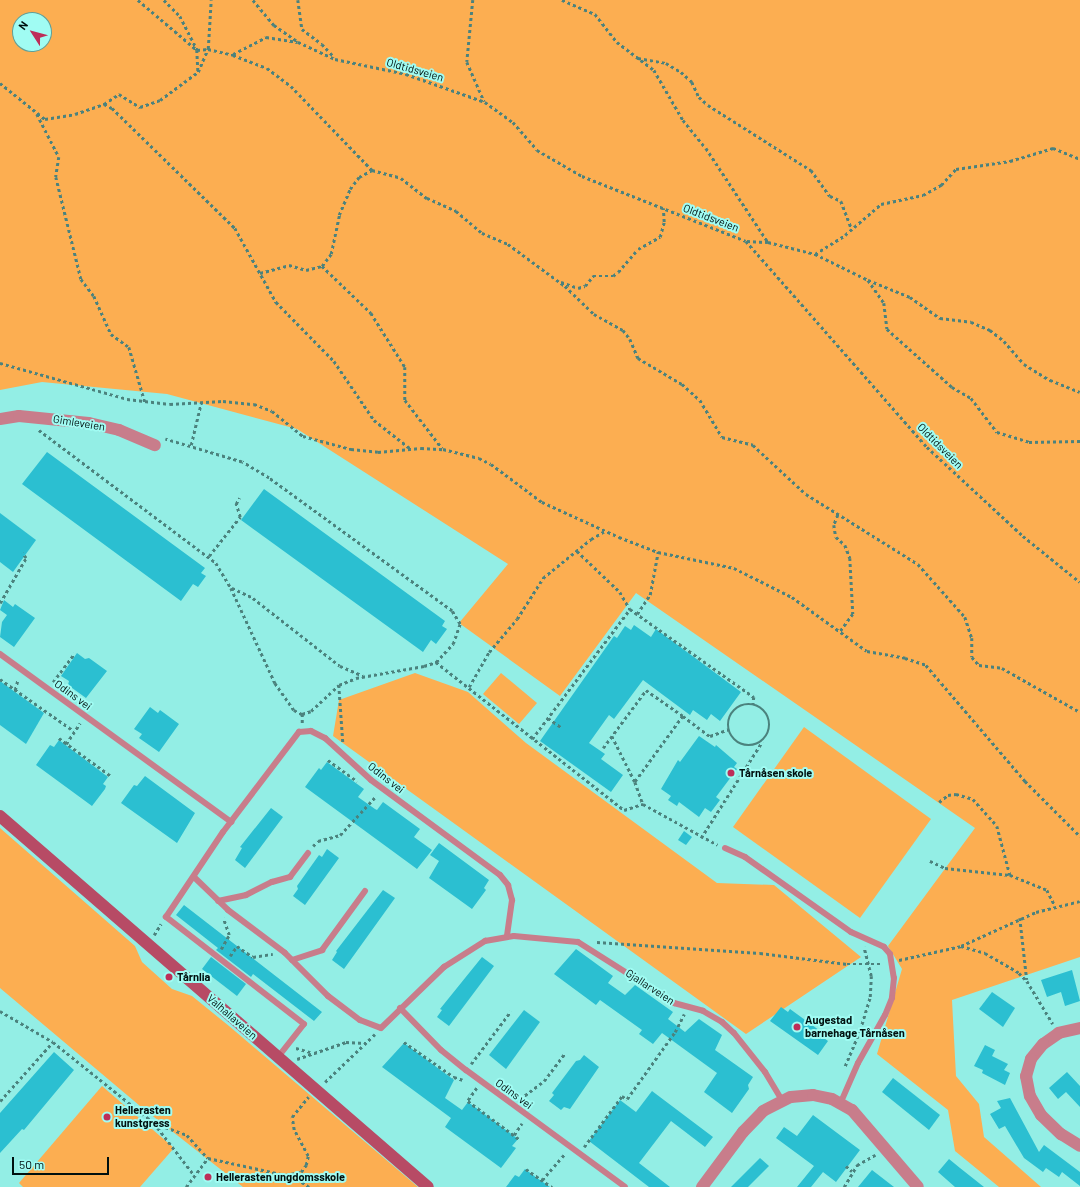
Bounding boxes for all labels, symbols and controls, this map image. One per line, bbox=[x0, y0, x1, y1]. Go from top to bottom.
north arrow bbox=[12, 12, 52, 52]
text: N bbox=[15, 18, 30, 32]
street label: Oldtidsveien bbox=[385, 56, 445, 84]
street label: Oldtidsveien bbox=[681, 201, 741, 235]
street label: Gimleveien bbox=[52, 412, 106, 434]
street label: Oldtidsveien bbox=[915, 421, 965, 471]
street label: Odins vei bbox=[52, 677, 94, 713]
street label: Odins vei bbox=[365, 760, 407, 796]
place label: Tårnåsen skole bbox=[739, 766, 812, 780]
marker: Tårnåsen skole bbox=[726, 768, 736, 778]
street label: Gjallarveien bbox=[623, 966, 677, 1008]
place label: Tårnlia bbox=[177, 970, 210, 984]
marker: Tårnlia bbox=[164, 972, 174, 982]
street label: Valhallaveien bbox=[204, 992, 260, 1042]
place label: Augestad barnehage Tårnåsen bbox=[805, 1014, 905, 1040]
marker: Augestad barnehage Tårnåsen bbox=[792, 1022, 802, 1032]
street label: Odins vei bbox=[493, 1076, 535, 1112]
place label: Hellerasten kunstgress bbox=[115, 1104, 171, 1130]
marker: Hellerasten kunstgress bbox=[102, 1112, 112, 1122]
scale bar bbox=[14, 1149, 111, 1175]
text: 50 m bbox=[19, 1157, 44, 1171]
place label: Hellerasten ungdomsskole bbox=[216, 1170, 345, 1184]
marker: Hellerasten ungdomsskole bbox=[203, 1172, 213, 1182]

